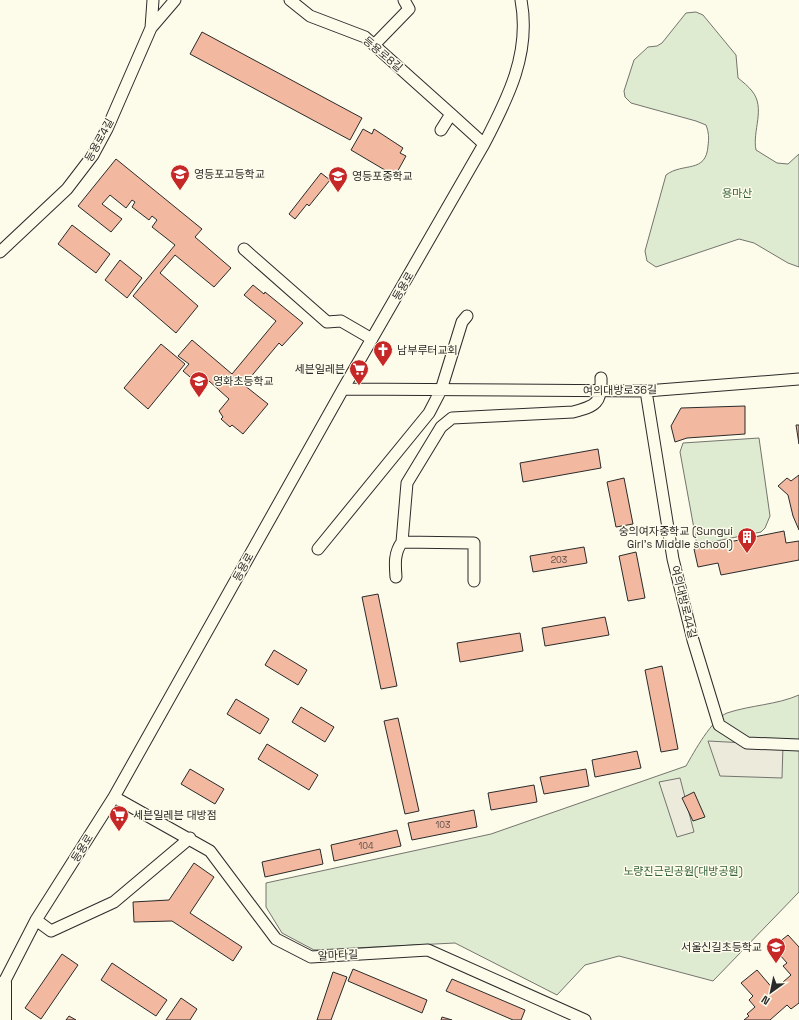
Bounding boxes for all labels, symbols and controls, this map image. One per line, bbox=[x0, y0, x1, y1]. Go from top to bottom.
street label: 등용로8길 bbox=[360, 33, 406, 75]
street label: 등용로4길 bbox=[81, 116, 117, 164]
school or university icon: 영등포고등학교 bbox=[169, 163, 191, 191]
school or university icon: 영등포중학교 bbox=[327, 165, 349, 193]
place label: 영등포고등학교 bbox=[194, 167, 265, 181]
place label: 영등포중학교 bbox=[352, 169, 413, 183]
park label: 용마산 bbox=[722, 186, 752, 200]
street label: 등용로 bbox=[389, 269, 417, 303]
church icon: 남부루터교회 bbox=[372, 339, 394, 367]
place label: 남부루터교회 bbox=[397, 343, 458, 357]
supermarket icon: 세븐일레븐 bbox=[348, 358, 370, 386]
place label: 세븐일레븐 bbox=[294, 362, 345, 376]
school or university icon: 영화초등학교 bbox=[188, 370, 210, 398]
place label: 영화초등학교 bbox=[213, 374, 274, 388]
street label: 여의대방로36길 bbox=[583, 382, 657, 398]
place label: 숭의여자중학교 (Sungui Girl's Middle school) bbox=[618, 524, 733, 551]
building icon: 숭의여자중학교 (Sungui Girl's Middle school) bbox=[736, 526, 758, 554]
street label: 등용로 bbox=[230, 550, 256, 584]
house number: 203 bbox=[551, 554, 567, 566]
street label: 여의대방로44길 bbox=[668, 564, 700, 640]
supermarket icon: 세븐일레븐 대방점 bbox=[108, 804, 130, 832]
place label: 세븐일레븐 대방점 bbox=[133, 808, 217, 822]
house number: 103 bbox=[436, 819, 450, 831]
street label: 등용로 bbox=[68, 831, 96, 865]
house number: 104 bbox=[358, 840, 374, 852]
park label: 노량진근린공원(대방공원) bbox=[623, 864, 743, 878]
school or university icon: 서울신길초등학교 bbox=[765, 936, 787, 964]
place label: 서울신길초등학교 bbox=[681, 940, 762, 954]
street label: 알마타길 bbox=[317, 947, 359, 963]
north arrow bbox=[751, 972, 791, 1012]
text: N bbox=[759, 993, 772, 1008]

